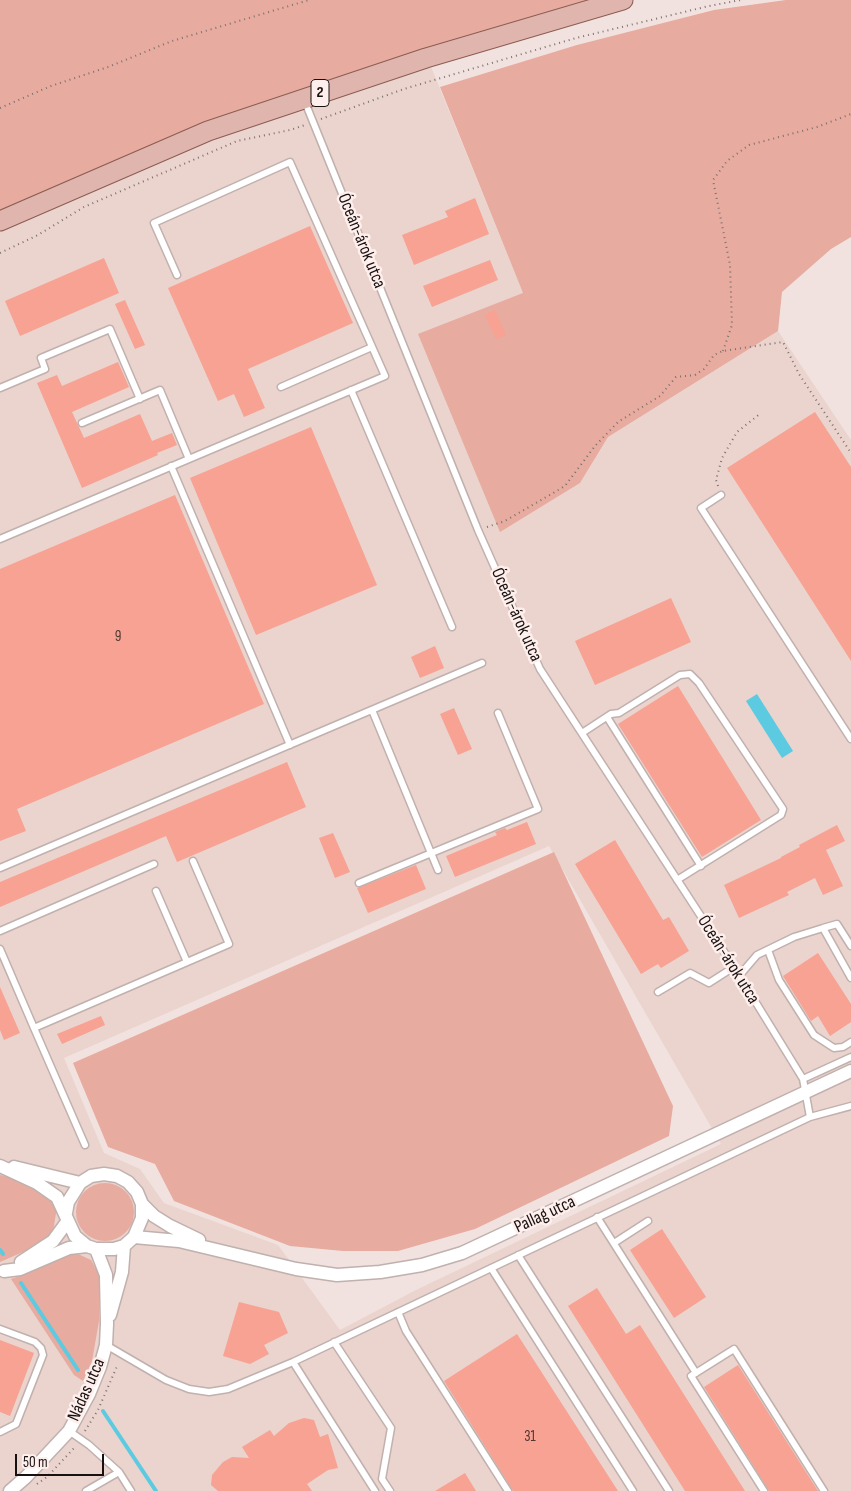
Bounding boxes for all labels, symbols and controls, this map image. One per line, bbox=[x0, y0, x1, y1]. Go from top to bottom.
road number: 2 bbox=[311, 80, 329, 106]
street label: Óceán-árok utca bbox=[332, 190, 390, 292]
street label: Óceán-árok utca bbox=[486, 565, 546, 665]
house number: 9 bbox=[115, 628, 121, 646]
street label: Óceán-árok utca bbox=[692, 912, 764, 1008]
street label: Pallag utca bbox=[511, 1192, 579, 1238]
street label: Nádas utca bbox=[64, 1355, 110, 1425]
house number: 31 bbox=[524, 1428, 536, 1446]
scale bar bbox=[18, 1444, 106, 1476]
text: 50 m bbox=[23, 1453, 48, 1472]

